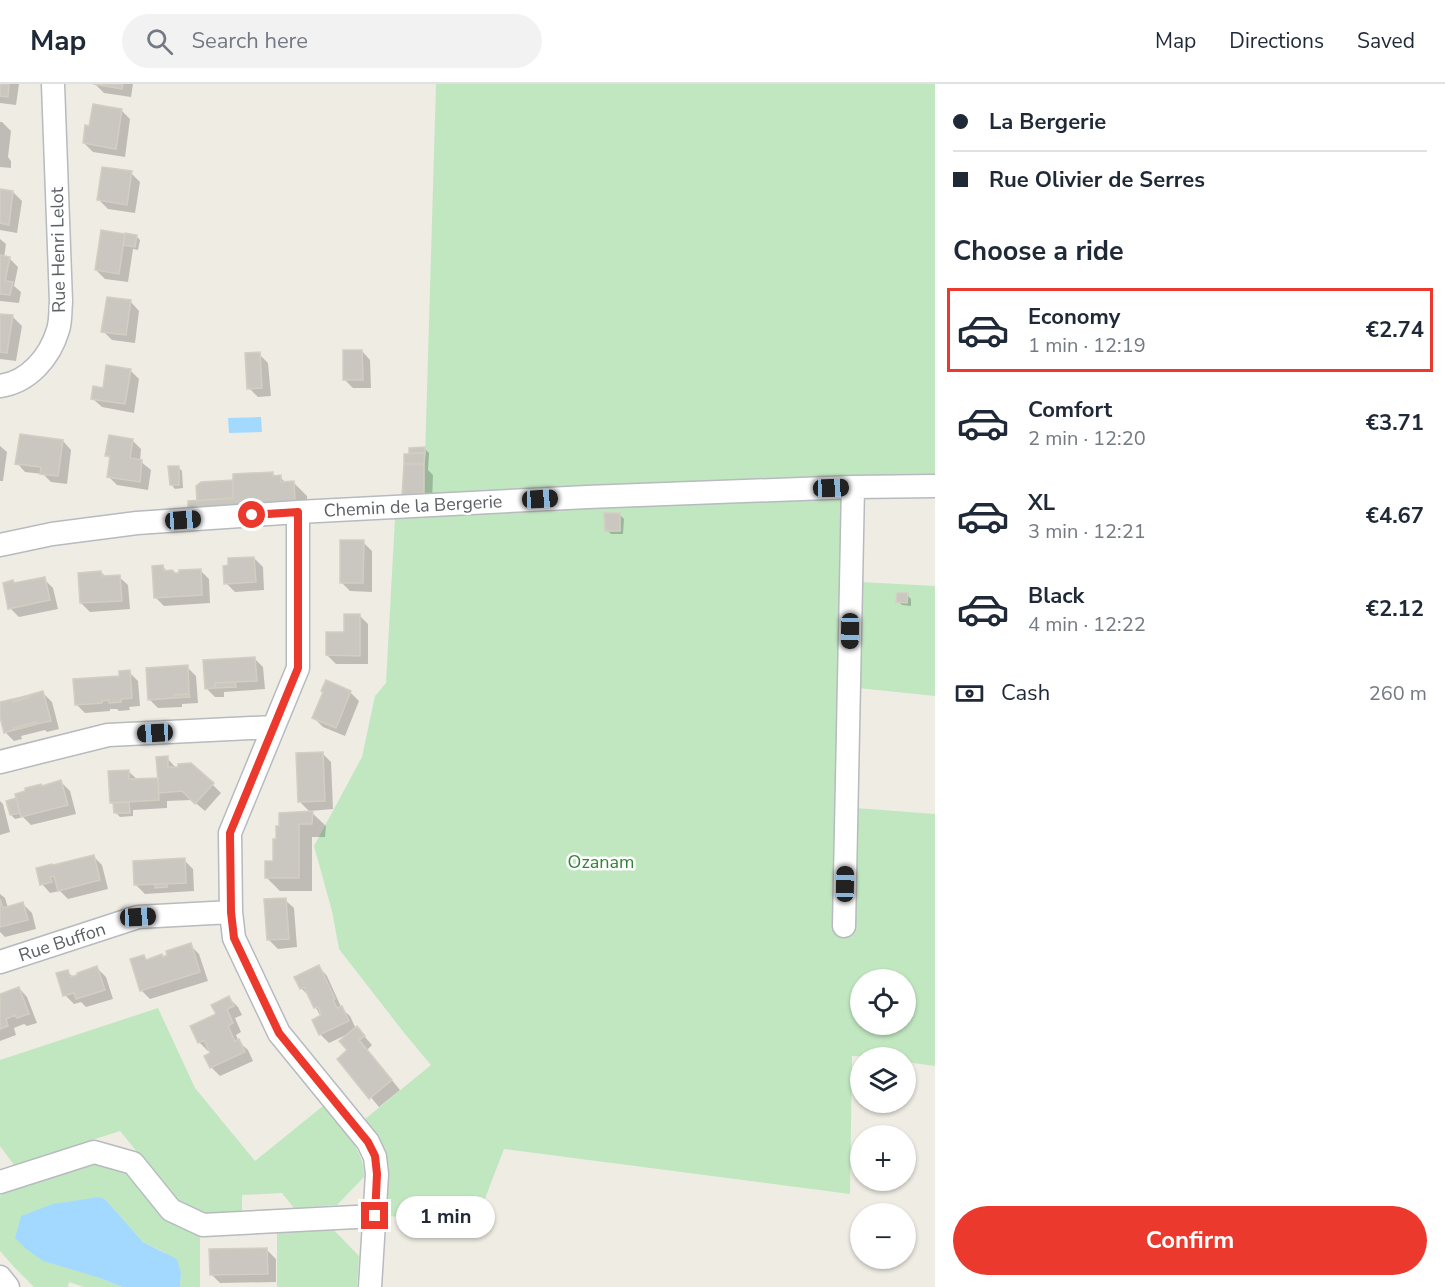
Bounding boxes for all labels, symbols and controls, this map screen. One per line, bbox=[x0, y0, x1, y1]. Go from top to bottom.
search box bbox=[122, 14, 542, 68]
text: Map bbox=[30, 22, 86, 60]
icon: search bbox=[143, 25, 176, 58]
text: Search here bbox=[191, 26, 308, 56]
text: Map bbox=[1155, 27, 1196, 55]
text: Directions bbox=[1229, 27, 1324, 55]
text: Saved bbox=[1357, 27, 1415, 55]
text: La Bergerie bbox=[989, 107, 1106, 137]
text: Rue Olivier de Serres bbox=[989, 165, 1205, 195]
street label: Rue Henri Lelot bbox=[45, 186, 71, 313]
text: Choose a ride bbox=[953, 233, 1124, 270]
text: Economy bbox=[1028, 302, 1120, 332]
icon: car bbox=[956, 303, 1010, 357]
text: €2.74 bbox=[1366, 315, 1424, 345]
text: 1 min · 12:19 bbox=[1028, 332, 1146, 359]
text: Comfort bbox=[1028, 395, 1112, 425]
icon: car bbox=[956, 396, 1010, 450]
text: €3.71 bbox=[1366, 408, 1424, 438]
text: 2 min · 12:20 bbox=[1028, 425, 1146, 452]
car bbox=[813, 478, 849, 498]
text: XL bbox=[1028, 488, 1055, 518]
street label: Chemin de la Bergerie bbox=[323, 489, 503, 523]
car bbox=[522, 489, 558, 509]
icon: car bbox=[956, 489, 1010, 543]
route start bbox=[238, 501, 265, 528]
text: €4.67 bbox=[1366, 501, 1424, 531]
car bbox=[164, 510, 202, 530]
text: 3 min · 12:21 bbox=[1028, 518, 1146, 545]
text: Black bbox=[1028, 581, 1084, 611]
icon: car bbox=[956, 582, 1010, 636]
text: €2.12 bbox=[1366, 594, 1424, 624]
text: 4 min · 12:22 bbox=[1028, 611, 1146, 638]
car bbox=[841, 613, 859, 649]
icon: cash bbox=[953, 677, 986, 710]
text: Cash bbox=[1001, 678, 1050, 708]
text: 260 m bbox=[1369, 680, 1427, 707]
car bbox=[137, 723, 173, 743]
park label: Ozanam bbox=[568, 850, 634, 874]
car bbox=[836, 866, 854, 902]
car bbox=[120, 907, 156, 927]
street label: Rue Buffon bbox=[15, 917, 109, 967]
map controls bbox=[850, 969, 916, 1269]
button: locate bbox=[850, 969, 916, 1035]
button: layers bbox=[850, 1047, 916, 1113]
button: + bbox=[850, 1125, 916, 1191]
callout: 1 min bbox=[396, 1195, 495, 1237]
route end bbox=[361, 1202, 388, 1229]
text: 1 min bbox=[420, 1203, 471, 1230]
button: − bbox=[850, 1203, 916, 1269]
button: Confirm bbox=[953, 1206, 1427, 1275]

